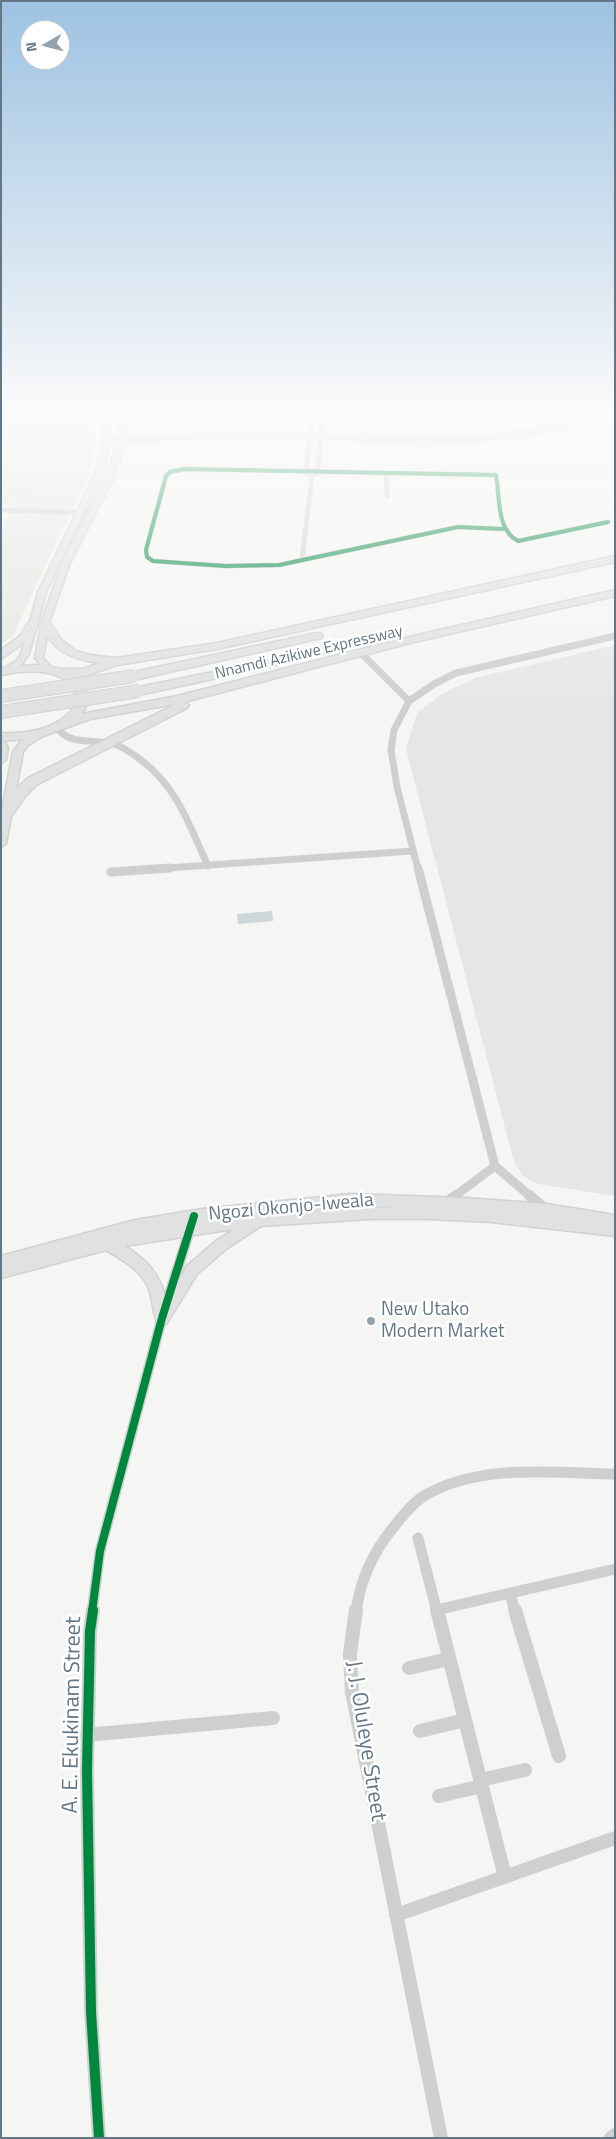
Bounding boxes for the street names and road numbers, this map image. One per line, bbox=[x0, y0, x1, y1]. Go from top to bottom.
street label: Nnamdi Azikiwe Expressway bbox=[213, 622, 405, 684]
street label: Ngozi Okonjo-Iweala bbox=[208, 1189, 374, 1227]
street label: A. E. Ekukinam Street bbox=[58, 1616, 88, 1814]
street label: J. J. Oluleye Street bbox=[339, 1659, 391, 1823]

